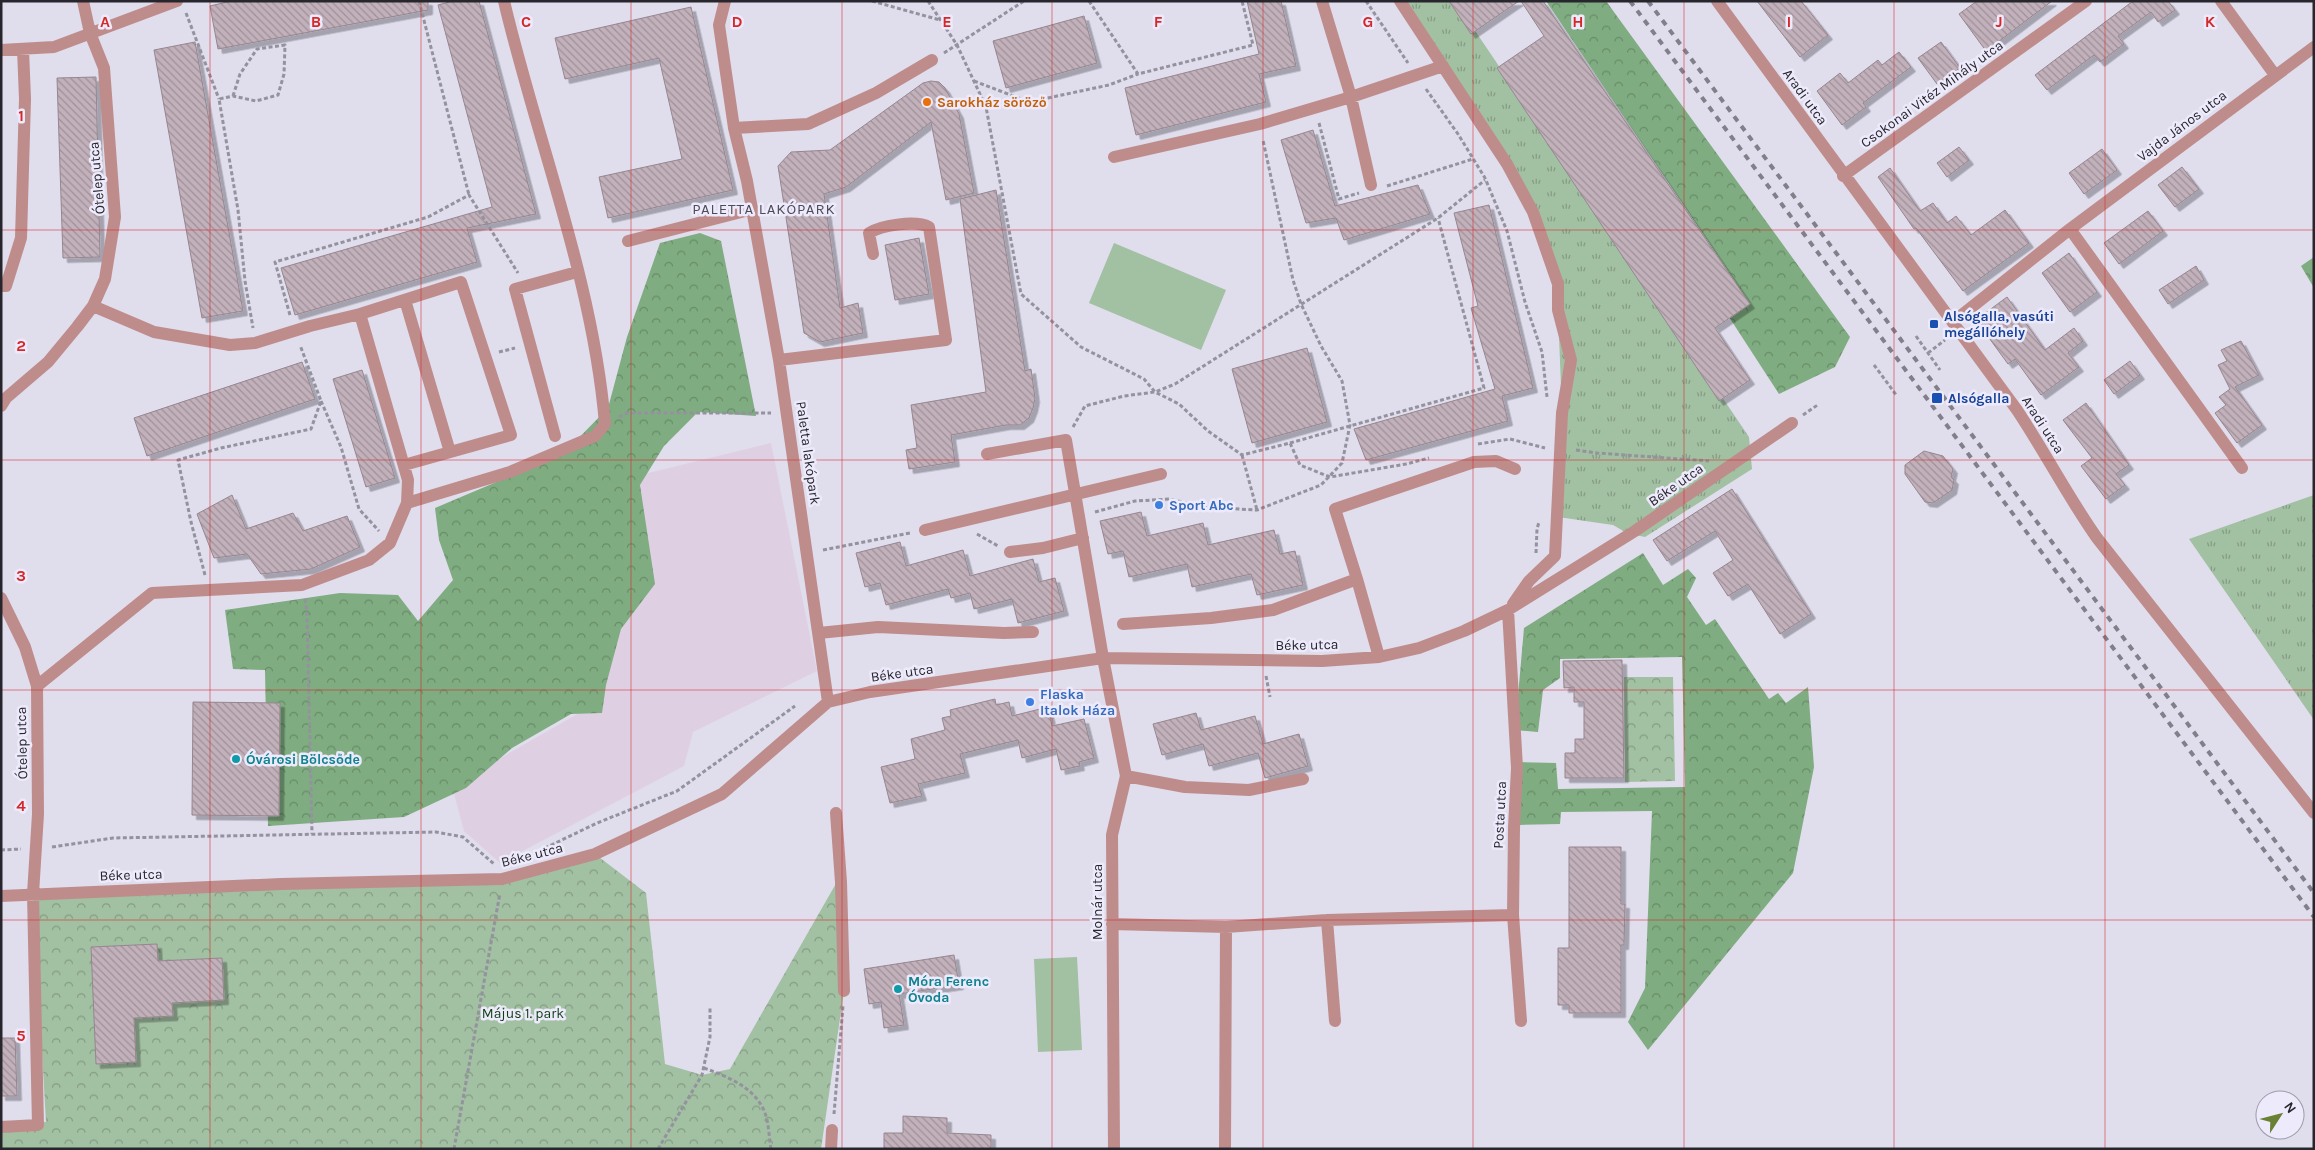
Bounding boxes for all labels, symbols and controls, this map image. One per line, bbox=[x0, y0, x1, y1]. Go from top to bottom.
text: A bbox=[100, 12, 110, 31]
text: B bbox=[311, 12, 321, 31]
text: C bbox=[521, 12, 531, 31]
text: D bbox=[732, 12, 743, 31]
text: E bbox=[942, 12, 952, 31]
text: F bbox=[1154, 12, 1163, 31]
text: G bbox=[1363, 12, 1373, 31]
text: H bbox=[1572, 12, 1584, 31]
text: I bbox=[1787, 12, 1791, 31]
text: J bbox=[1995, 12, 2003, 31]
text: K bbox=[2205, 12, 2216, 31]
street label: Csokonai Vitéz Mihály utca bbox=[1857, 37, 2007, 151]
street label: Aradi utca bbox=[1779, 66, 1831, 128]
street label: Vajda János utca bbox=[2134, 87, 2230, 165]
place label: Sarokház söröző bbox=[937, 94, 1047, 111]
marker: Sarokház söröző bbox=[921, 96, 933, 108]
text: 1 bbox=[18, 106, 24, 125]
street label: Ótelep utca bbox=[85, 141, 109, 215]
district label: PALETTA LAKÓPARK bbox=[692, 200, 836, 218]
place label: Alsógalla, vasúti megállóhely bbox=[1944, 308, 2054, 341]
marker: Alsógalla, vasúti megállóhely bbox=[1928, 318, 1940, 330]
text: 2 bbox=[16, 336, 26, 355]
place label: Alsógalla bbox=[1948, 390, 2009, 407]
marker: Alsógalla bbox=[1930, 391, 1944, 405]
street label: Aradi utca bbox=[2018, 393, 2068, 457]
street label: Paletta lakópark bbox=[792, 400, 824, 506]
street label: Béke utca bbox=[1645, 460, 1707, 510]
place label: Sport Abc bbox=[1169, 497, 1234, 514]
marker: Sport Abc bbox=[1153, 499, 1165, 511]
text: 3 bbox=[16, 566, 26, 585]
street label: Béke utca bbox=[1275, 636, 1339, 654]
street label: Béke utca bbox=[870, 660, 934, 686]
place label: Flaska Italok Háza bbox=[1040, 686, 1115, 719]
marker: Flaska Italok Háza bbox=[1024, 696, 1036, 708]
street label: Ótelep utca bbox=[13, 706, 31, 780]
place label: Óvárosi Bölcsőde bbox=[246, 750, 360, 768]
marker: Óvárosi Bölcsőde bbox=[230, 753, 242, 765]
street label: Posta utca bbox=[1490, 781, 1510, 849]
text: 4 bbox=[16, 796, 26, 815]
street label: Béke utca bbox=[499, 839, 565, 871]
street label: Molnár utca bbox=[1089, 864, 1106, 940]
street label: Béke utca bbox=[99, 865, 163, 885]
place label: Móra Ferenc Óvoda bbox=[908, 973, 989, 1006]
marker: Móra Ferenc Óvoda bbox=[892, 983, 904, 995]
park label: Május 1. park bbox=[482, 1005, 564, 1022]
text: 5 bbox=[16, 1026, 26, 1045]
north arrow bbox=[2255, 1090, 2305, 1140]
text: N bbox=[2280, 1099, 2300, 1117]

